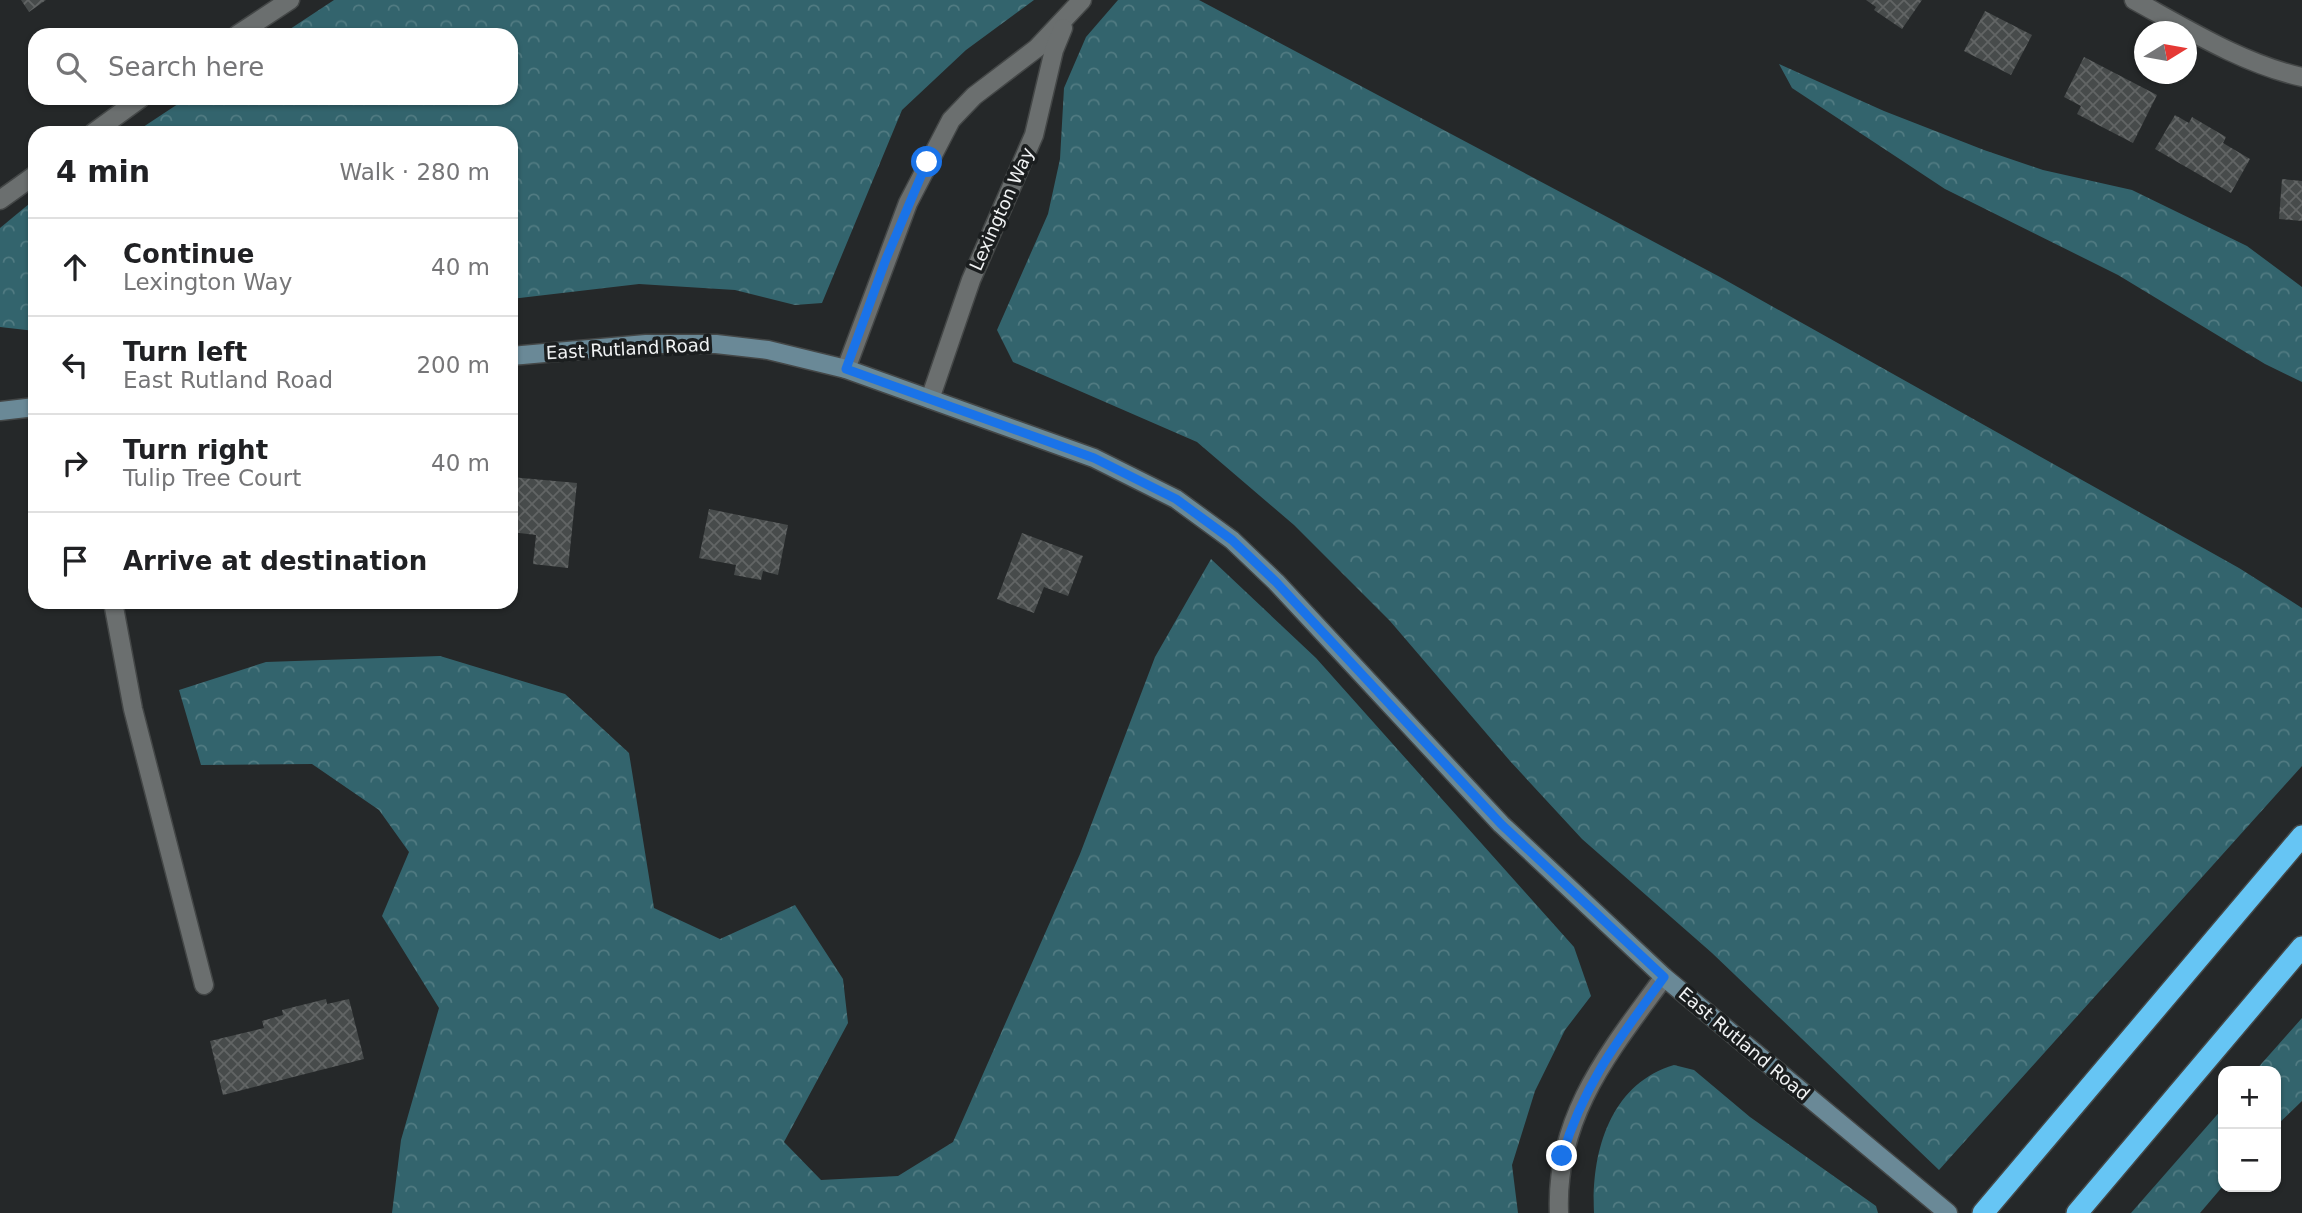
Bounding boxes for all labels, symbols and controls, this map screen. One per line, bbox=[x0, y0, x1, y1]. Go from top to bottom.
north arrow bbox=[2134, 21, 2197, 84]
search box bbox=[28, 28, 518, 105]
icon: search bbox=[52, 48, 90, 86]
text: Search here bbox=[108, 52, 264, 82]
street label: Lexington Way bbox=[965, 144, 1038, 274]
route start bbox=[911, 146, 942, 177]
text: 4 min bbox=[56, 154, 150, 189]
text: Walk · 280 m bbox=[339, 159, 490, 185]
text: Continue bbox=[123, 239, 254, 269]
icon: ahead bbox=[56, 248, 94, 286]
text: 40 m bbox=[431, 254, 490, 280]
text: Lexington Way bbox=[123, 269, 292, 295]
street label: East Rutland Road bbox=[545, 334, 711, 363]
text: Turn left bbox=[123, 337, 247, 367]
icon: left bbox=[56, 346, 94, 384]
text: 200 m bbox=[416, 352, 490, 378]
text: East Rutland Road bbox=[123, 367, 333, 393]
text: Turn right bbox=[123, 435, 268, 465]
icon: right bbox=[56, 444, 94, 482]
text: 40 m bbox=[431, 450, 490, 476]
text: Tulip Tree Court bbox=[123, 465, 301, 491]
icon: arrive bbox=[56, 542, 94, 580]
text: Arrive at destination bbox=[123, 546, 427, 576]
street label: East Rutland Road bbox=[1675, 983, 1814, 1105]
map controls bbox=[2218, 1066, 2281, 1192]
button: + bbox=[2218, 1066, 2281, 1129]
button: − bbox=[2218, 1129, 2281, 1192]
route end bbox=[1546, 1140, 1577, 1171]

